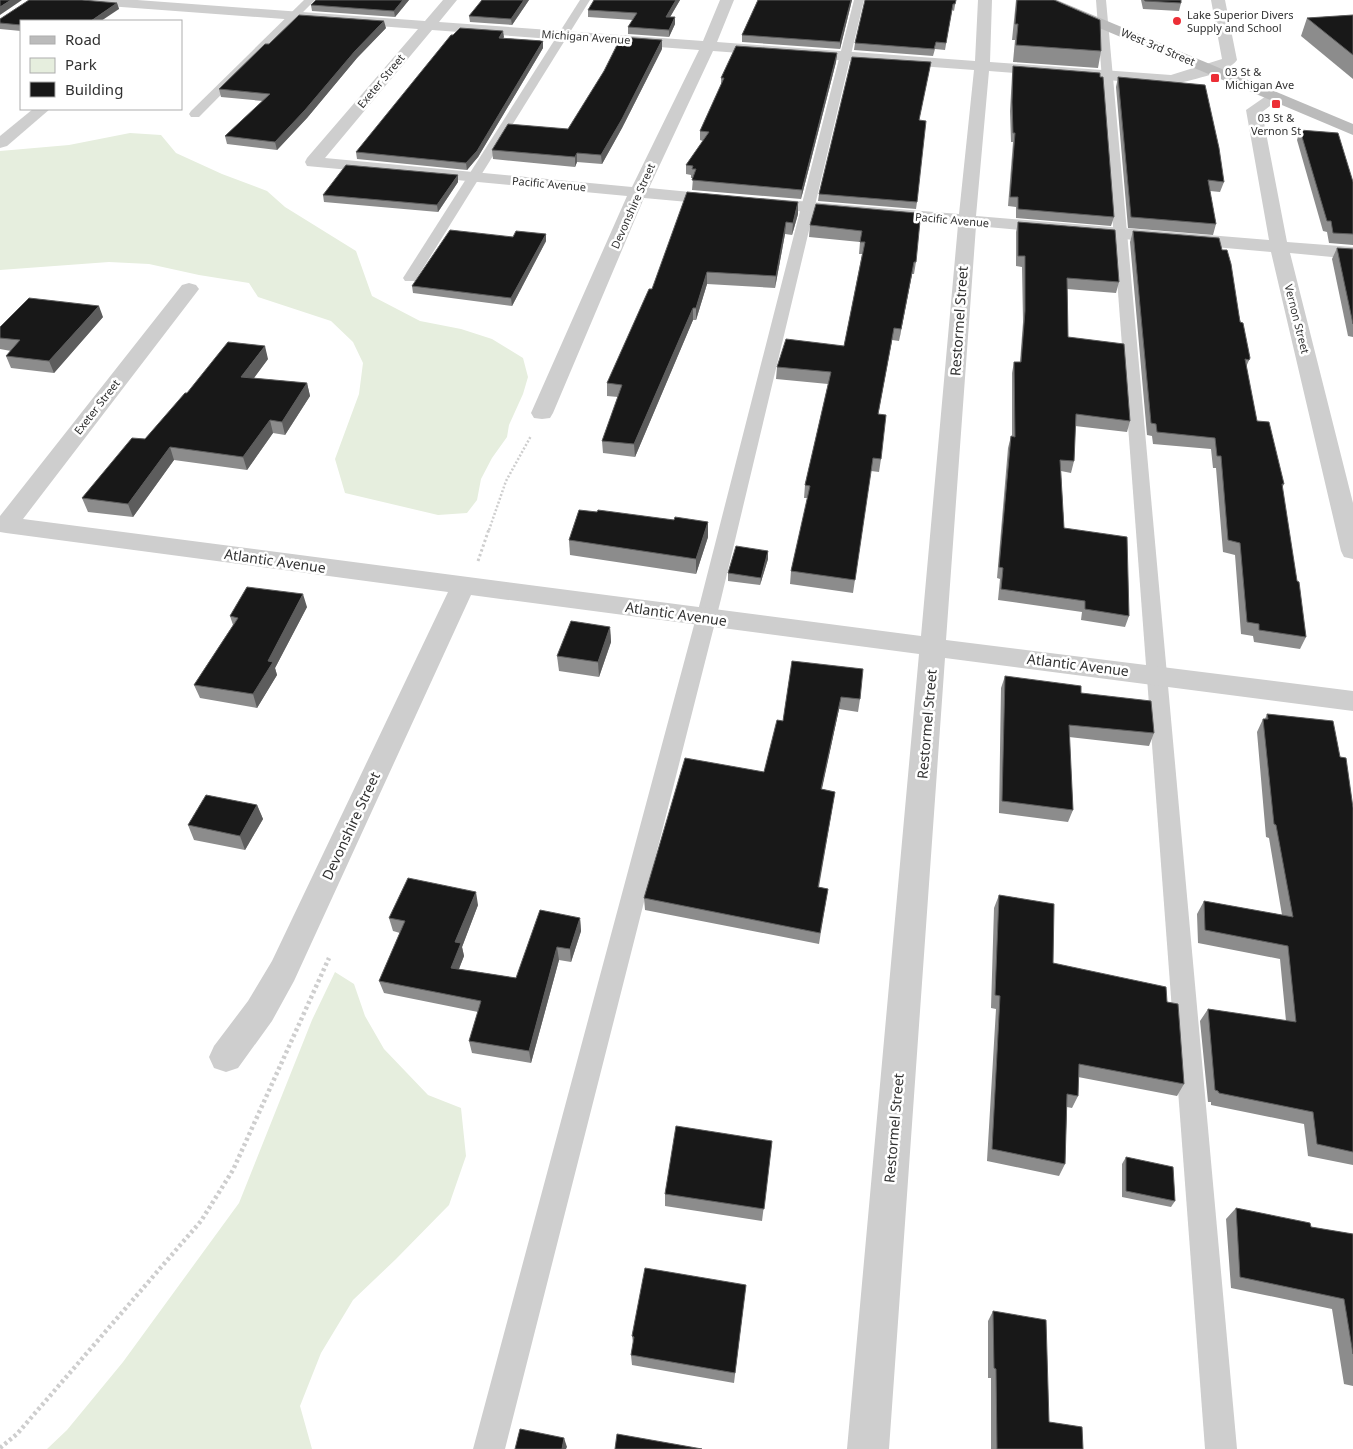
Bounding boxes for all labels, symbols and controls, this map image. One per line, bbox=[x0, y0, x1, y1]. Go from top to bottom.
place label: Lake Superior Divers Supply and School bbox=[1187, 7, 1294, 35]
marker: Lake Superior Divers Supply and School bbox=[1171, 15, 1183, 27]
legend bbox=[20, 20, 182, 110]
street label: West 3rd Street bbox=[1119, 24, 1198, 69]
street label: Michigan Avenue bbox=[541, 26, 631, 47]
text: Road bbox=[65, 29, 101, 49]
street label: Exeter Street bbox=[354, 50, 408, 111]
text: Park bbox=[65, 54, 97, 74]
place label: 03 St & Michigan Ave bbox=[1225, 64, 1294, 92]
marker: 03 St & Michigan Ave bbox=[1209, 72, 1221, 84]
text: Building bbox=[65, 79, 123, 99]
marker: 03 St & Vernon St bbox=[1270, 98, 1282, 110]
place label: 03 St & Vernon St bbox=[1251, 110, 1301, 138]
street label: Devonshire Street bbox=[607, 161, 658, 251]
street label: Pacific Avenue bbox=[511, 173, 587, 194]
street label: Pacific Avenue bbox=[914, 209, 990, 230]
street label: Restormel Street bbox=[945, 265, 972, 376]
street label: Vernon Street bbox=[1282, 283, 1313, 355]
street label: Exeter Street bbox=[70, 376, 123, 437]
street label: Atlantic Avenue bbox=[223, 544, 327, 577]
street label: Atlantic Avenue bbox=[624, 597, 728, 630]
street label: Atlantic Avenue bbox=[1026, 649, 1130, 680]
street label: Restormel Street bbox=[912, 668, 941, 780]
street label: Devonshire Street bbox=[317, 769, 384, 883]
street label: Restormel Street bbox=[879, 1072, 908, 1184]

